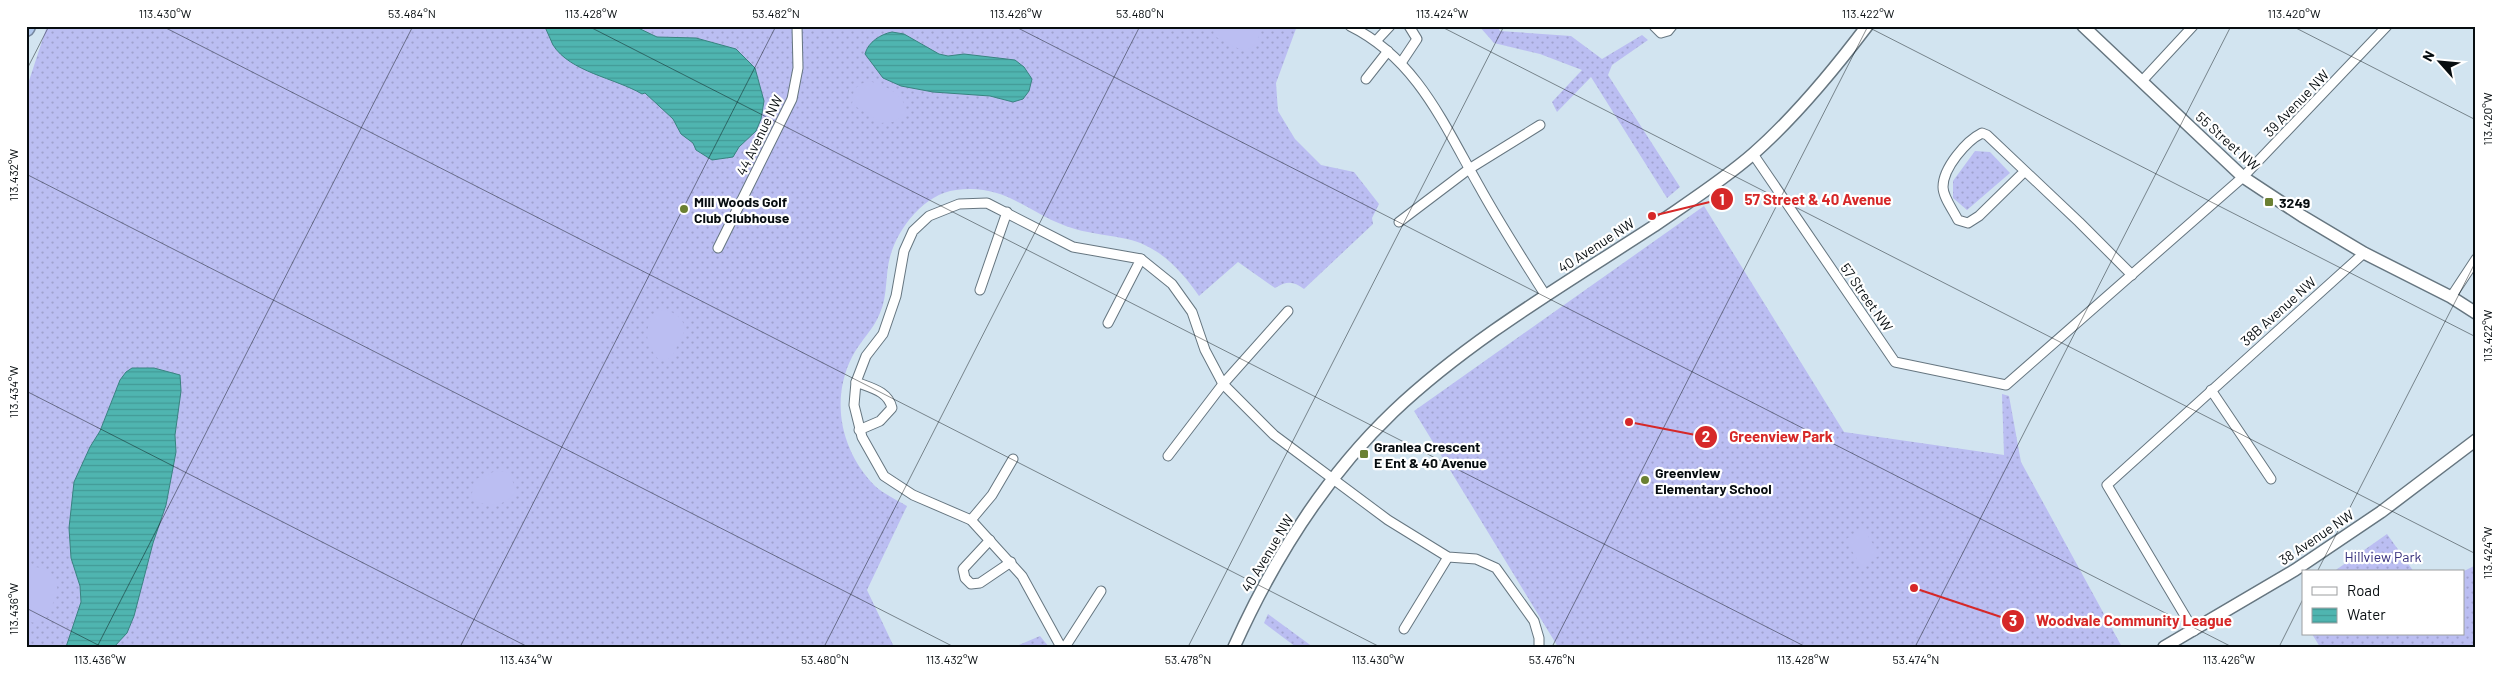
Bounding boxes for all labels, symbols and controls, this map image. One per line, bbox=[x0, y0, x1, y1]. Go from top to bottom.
text: 113.430°W bbox=[139, 6, 192, 20]
text: 53.484°N bbox=[388, 6, 436, 20]
text: 113.428°W bbox=[565, 6, 618, 20]
text: 53.482°N bbox=[752, 6, 800, 20]
text: 113.426°W bbox=[990, 6, 1043, 20]
text: 53.480°N bbox=[1116, 6, 1164, 20]
text: 113.424°W bbox=[1416, 6, 1469, 20]
text: 113.422°W bbox=[1842, 6, 1895, 20]
text: 113.420°W bbox=[2268, 6, 2321, 20]
north arrow bbox=[2414, 38, 2464, 88]
text: N bbox=[2418, 48, 2438, 64]
street label: 39 Avenue NW bbox=[2260, 66, 2332, 140]
street label: 44 Avenue NW bbox=[732, 92, 786, 178]
text: 113.420°W bbox=[2480, 92, 2494, 145]
street label: 55 Street NW bbox=[2193, 108, 2263, 174]
text: 113.432°W bbox=[6, 148, 20, 201]
callout: 57 Street & 40 Avenue bbox=[1709, 184, 1901, 214]
text: 1 bbox=[1719, 190, 1725, 208]
text: 57 Street & 40 Avenue bbox=[1744, 190, 1892, 208]
place label: Mill Woods Golf Club Clubhouse bbox=[694, 193, 790, 226]
place label: 3249 bbox=[2279, 194, 2310, 211]
marker: 3249 bbox=[2263, 196, 2275, 208]
marker: Mill Woods Golf Club Clubhouse bbox=[678, 203, 690, 215]
street label: 40 Avenue NW bbox=[1555, 214, 1637, 276]
street label: 57 Street NW bbox=[1837, 260, 1897, 334]
street label: 38B Avenue NW bbox=[2237, 273, 2319, 349]
text: 113.422°W bbox=[2480, 309, 2494, 362]
text: 113.434°W bbox=[6, 365, 20, 418]
callout: Greenview Park bbox=[1694, 422, 1842, 452]
text: 2 bbox=[1702, 427, 1710, 445]
text: Greenview Park bbox=[1729, 427, 1833, 445]
place label: Granlea Crescent E Ent & 40 Avenue bbox=[1374, 438, 1487, 471]
marker: Granlea Crescent E Ent & 40 Avenue bbox=[1358, 448, 1370, 460]
place label: Greenview Elementary School bbox=[1655, 464, 1772, 497]
marker: Greenview Elementary School bbox=[1639, 474, 1651, 486]
street label: 38 Avenue NW bbox=[2275, 506, 2357, 568]
street label: 40 Avenue NW bbox=[1237, 511, 1297, 595]
text: 113.424°W bbox=[2480, 526, 2494, 579]
park label: Hillview Park bbox=[2344, 548, 2422, 565]
legend bbox=[2302, 570, 2464, 636]
text: Road bbox=[2347, 581, 2380, 599]
text: 113.436°W bbox=[6, 583, 20, 635]
text: Water bbox=[2347, 605, 2386, 623]
callout: Woodvale Community League bbox=[2001, 606, 2242, 636]
text: 3 bbox=[2009, 611, 2017, 629]
text: Woodvale Community League bbox=[2036, 611, 2232, 629]
text: 113.436°W bbox=[74, 652, 126, 666]
text: 113.434°W bbox=[500, 652, 553, 666]
text: 53.480°N bbox=[801, 652, 849, 666]
text: 113.432°W bbox=[926, 652, 979, 666]
text: 53.478°N bbox=[1165, 652, 1211, 666]
text: 113.430°W bbox=[1352, 652, 1405, 666]
text: 53.476°N bbox=[1529, 652, 1575, 666]
text: 113.428°W bbox=[1777, 652, 1830, 666]
text: 53.474°N bbox=[1893, 652, 1939, 666]
text: 113.426°W bbox=[2203, 652, 2256, 666]

